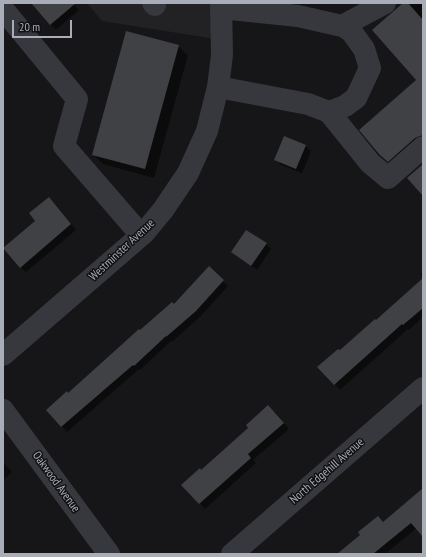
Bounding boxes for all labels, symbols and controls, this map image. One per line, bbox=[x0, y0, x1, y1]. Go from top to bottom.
scale bar bbox=[14, 12, 74, 38]
text: 20 m bbox=[19, 19, 40, 34]
street label: Westminster Avenue bbox=[86, 216, 158, 284]
street label: North Edgehill Avenue bbox=[287, 435, 367, 507]
street label: Oakwood Avenue bbox=[29, 449, 83, 515]

